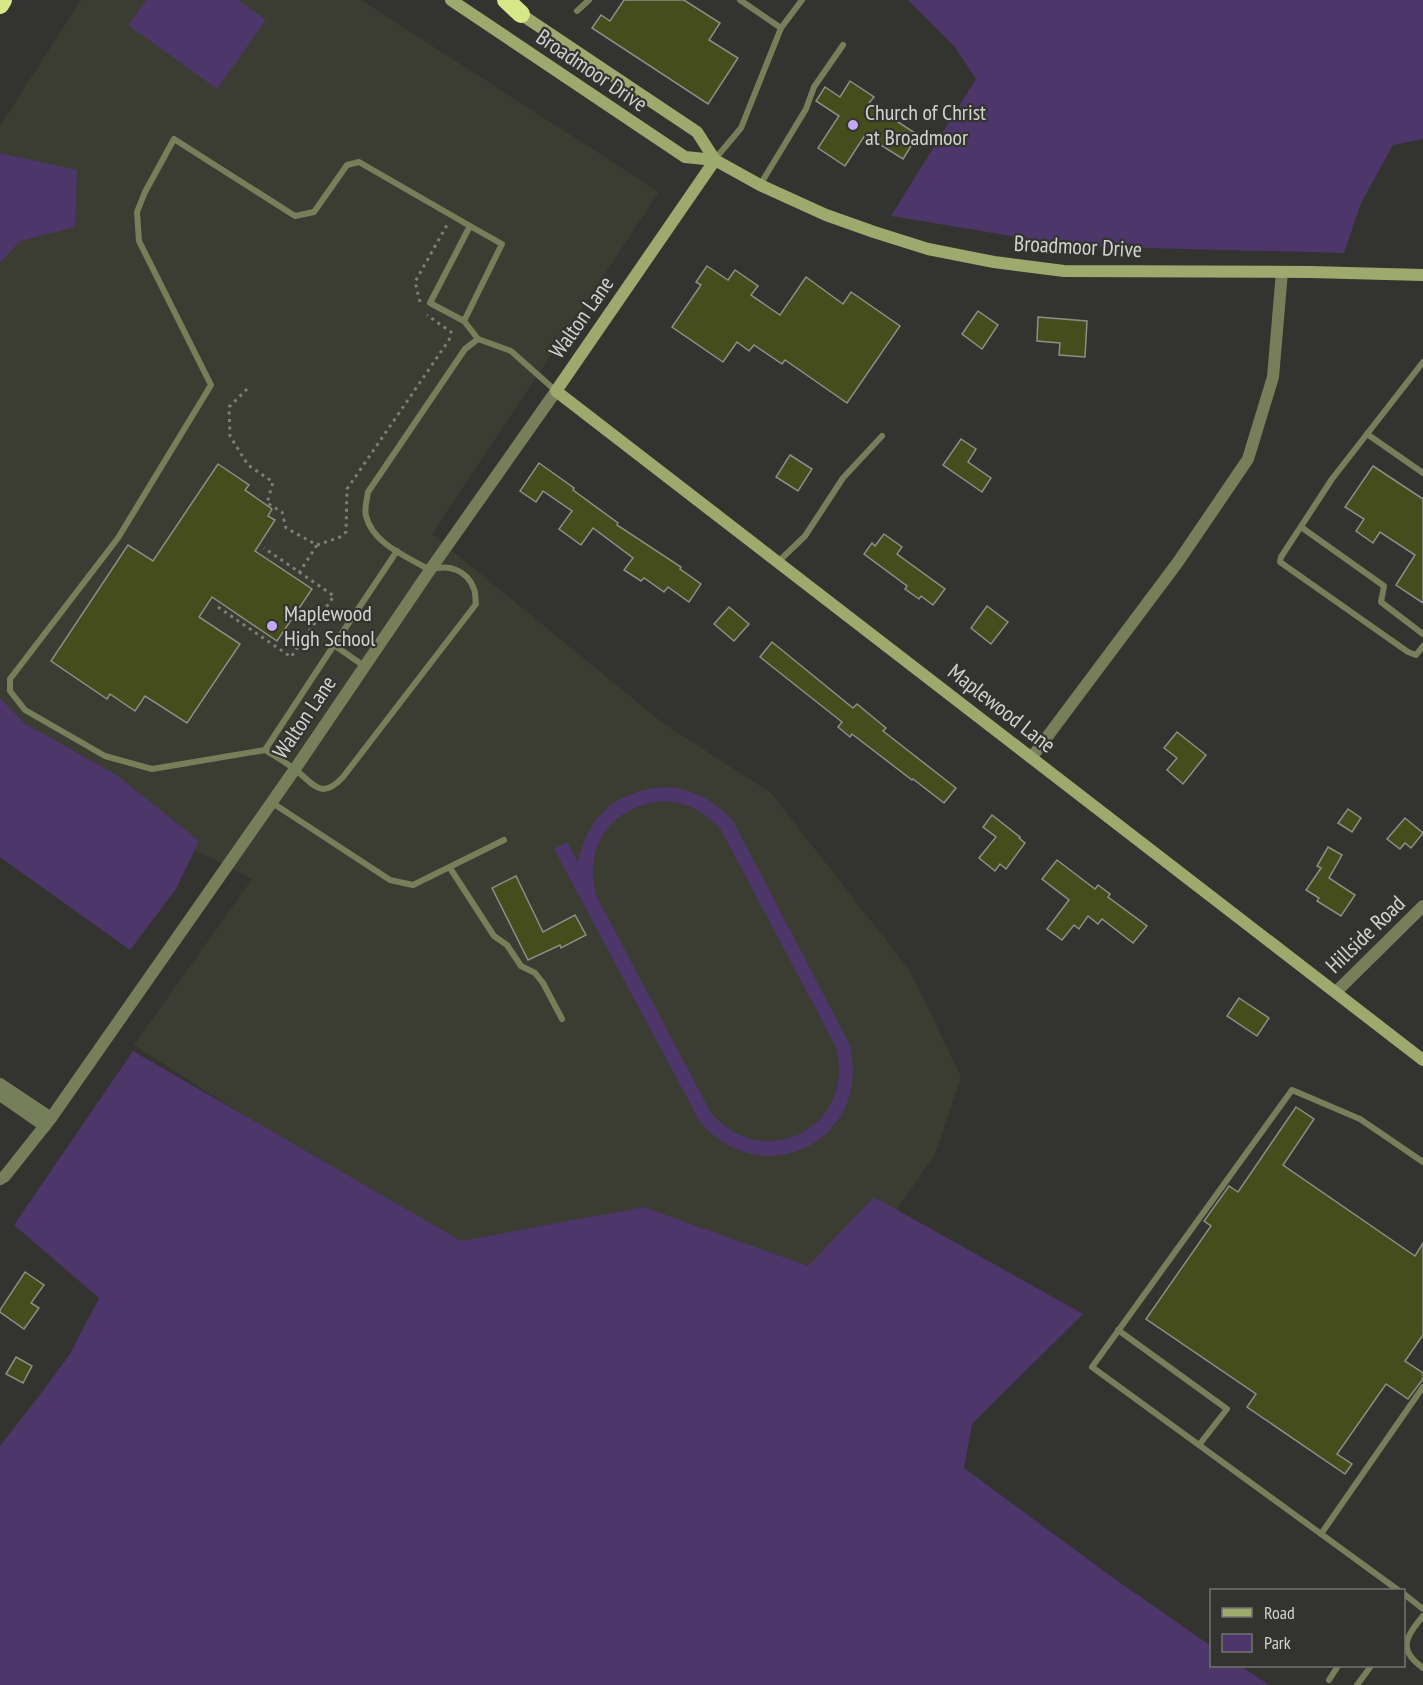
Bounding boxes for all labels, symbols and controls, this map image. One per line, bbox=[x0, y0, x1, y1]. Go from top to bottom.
street label: Broadmoor Drive bbox=[531, 23, 653, 117]
place label: Church of Christ at Broadmoor bbox=[865, 98, 986, 151]
marker: Church of Christ at Broadmoor bbox=[846, 118, 860, 132]
street label: Broadmoor Drive bbox=[1013, 229, 1143, 263]
street label: Walton Lane bbox=[543, 270, 619, 364]
place label: Maplewood High School bbox=[284, 599, 376, 652]
marker: Maplewood High School bbox=[265, 619, 279, 633]
street label: Maplewood Lane bbox=[943, 657, 1061, 759]
street label: Walton Lane bbox=[266, 670, 342, 764]
street label: Hillside Road bbox=[1319, 889, 1411, 979]
legend bbox=[1210, 1589, 1405, 1667]
text: Road bbox=[1264, 1601, 1295, 1624]
text: Park bbox=[1264, 1631, 1291, 1654]

